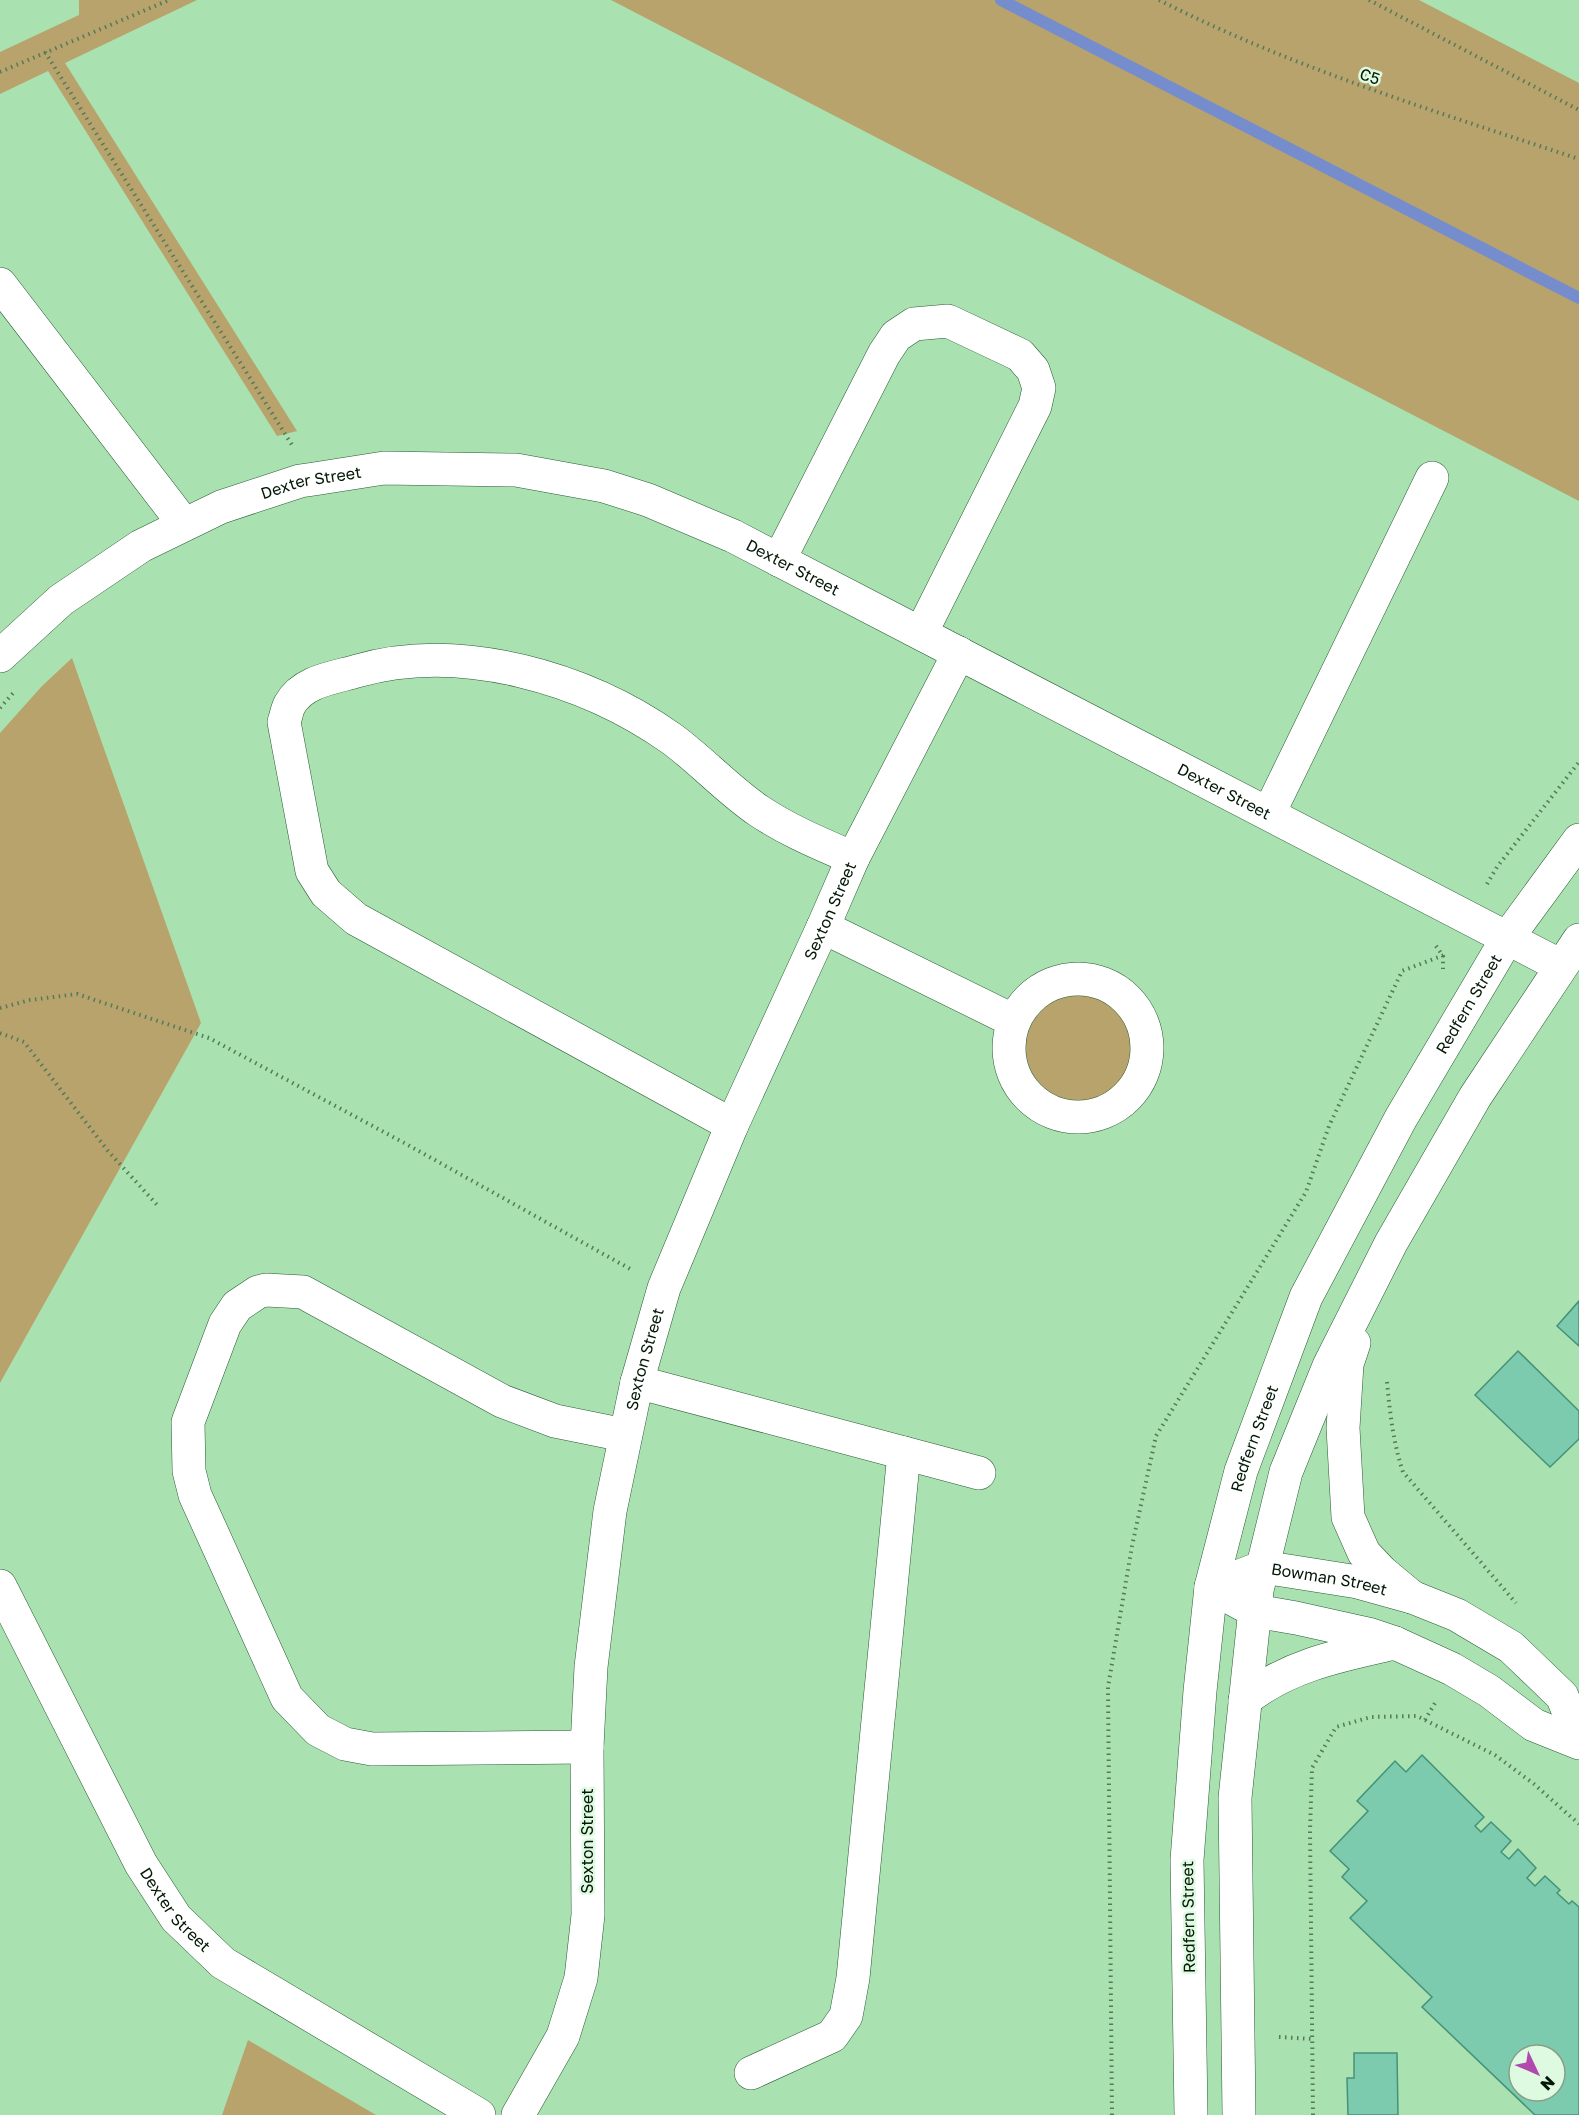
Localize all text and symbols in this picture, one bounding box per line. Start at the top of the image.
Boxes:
street label: C5 [1357,63,1383,89]
street label: Dexter Street [258,462,363,503]
street label: Dexter Street [743,535,843,600]
street label: Dexter Street [1174,759,1274,824]
street label: Sexton Street [799,858,860,963]
street label: Redfern Street [1431,950,1506,1057]
street label: Sexton Street [621,1306,668,1412]
street label: Redfern Street [1226,1382,1282,1494]
street label: Bowman Street [1270,1558,1390,1600]
street label: Sexton Street [577,1788,597,1894]
street label: Redfern Street [1177,1861,1199,1973]
street label: Dexter Street [136,1864,215,1956]
north arrow [1507,2043,1567,2103]
text: N [1536,2072,1559,2095]

